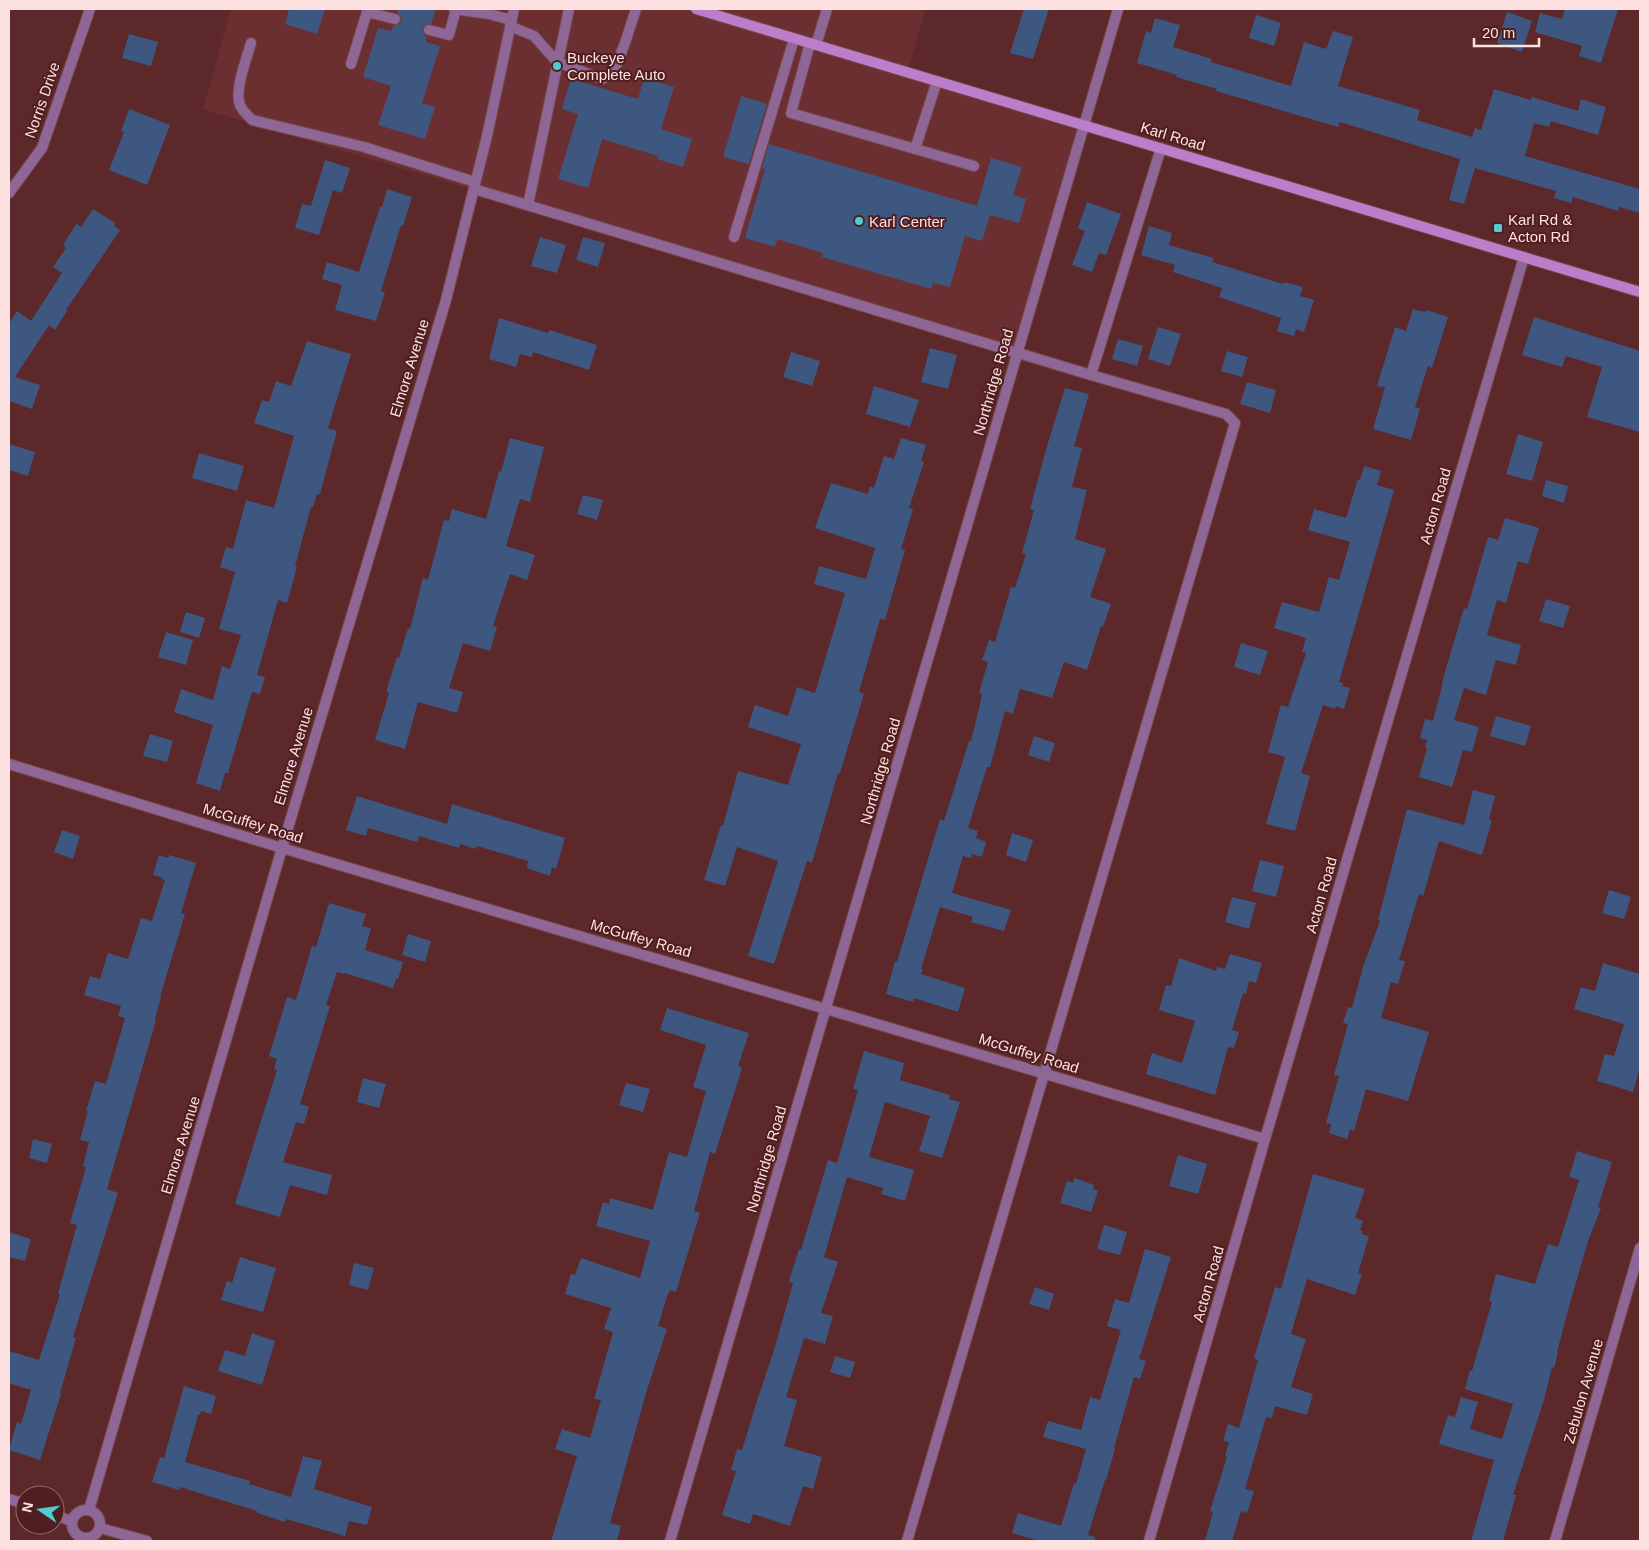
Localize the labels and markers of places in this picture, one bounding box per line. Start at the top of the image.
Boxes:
place label: Buckeye Complete Auto [567,49,665,83]
marker: Buckeye Complete Auto [551,60,563,72]
place label: Karl Rd & Acton Rd [1508,211,1572,245]
place label: Karl Center [869,213,945,230]
marker: Karl Center [853,215,865,227]
marker: Karl Rd & Acton Rd [1492,222,1504,234]

